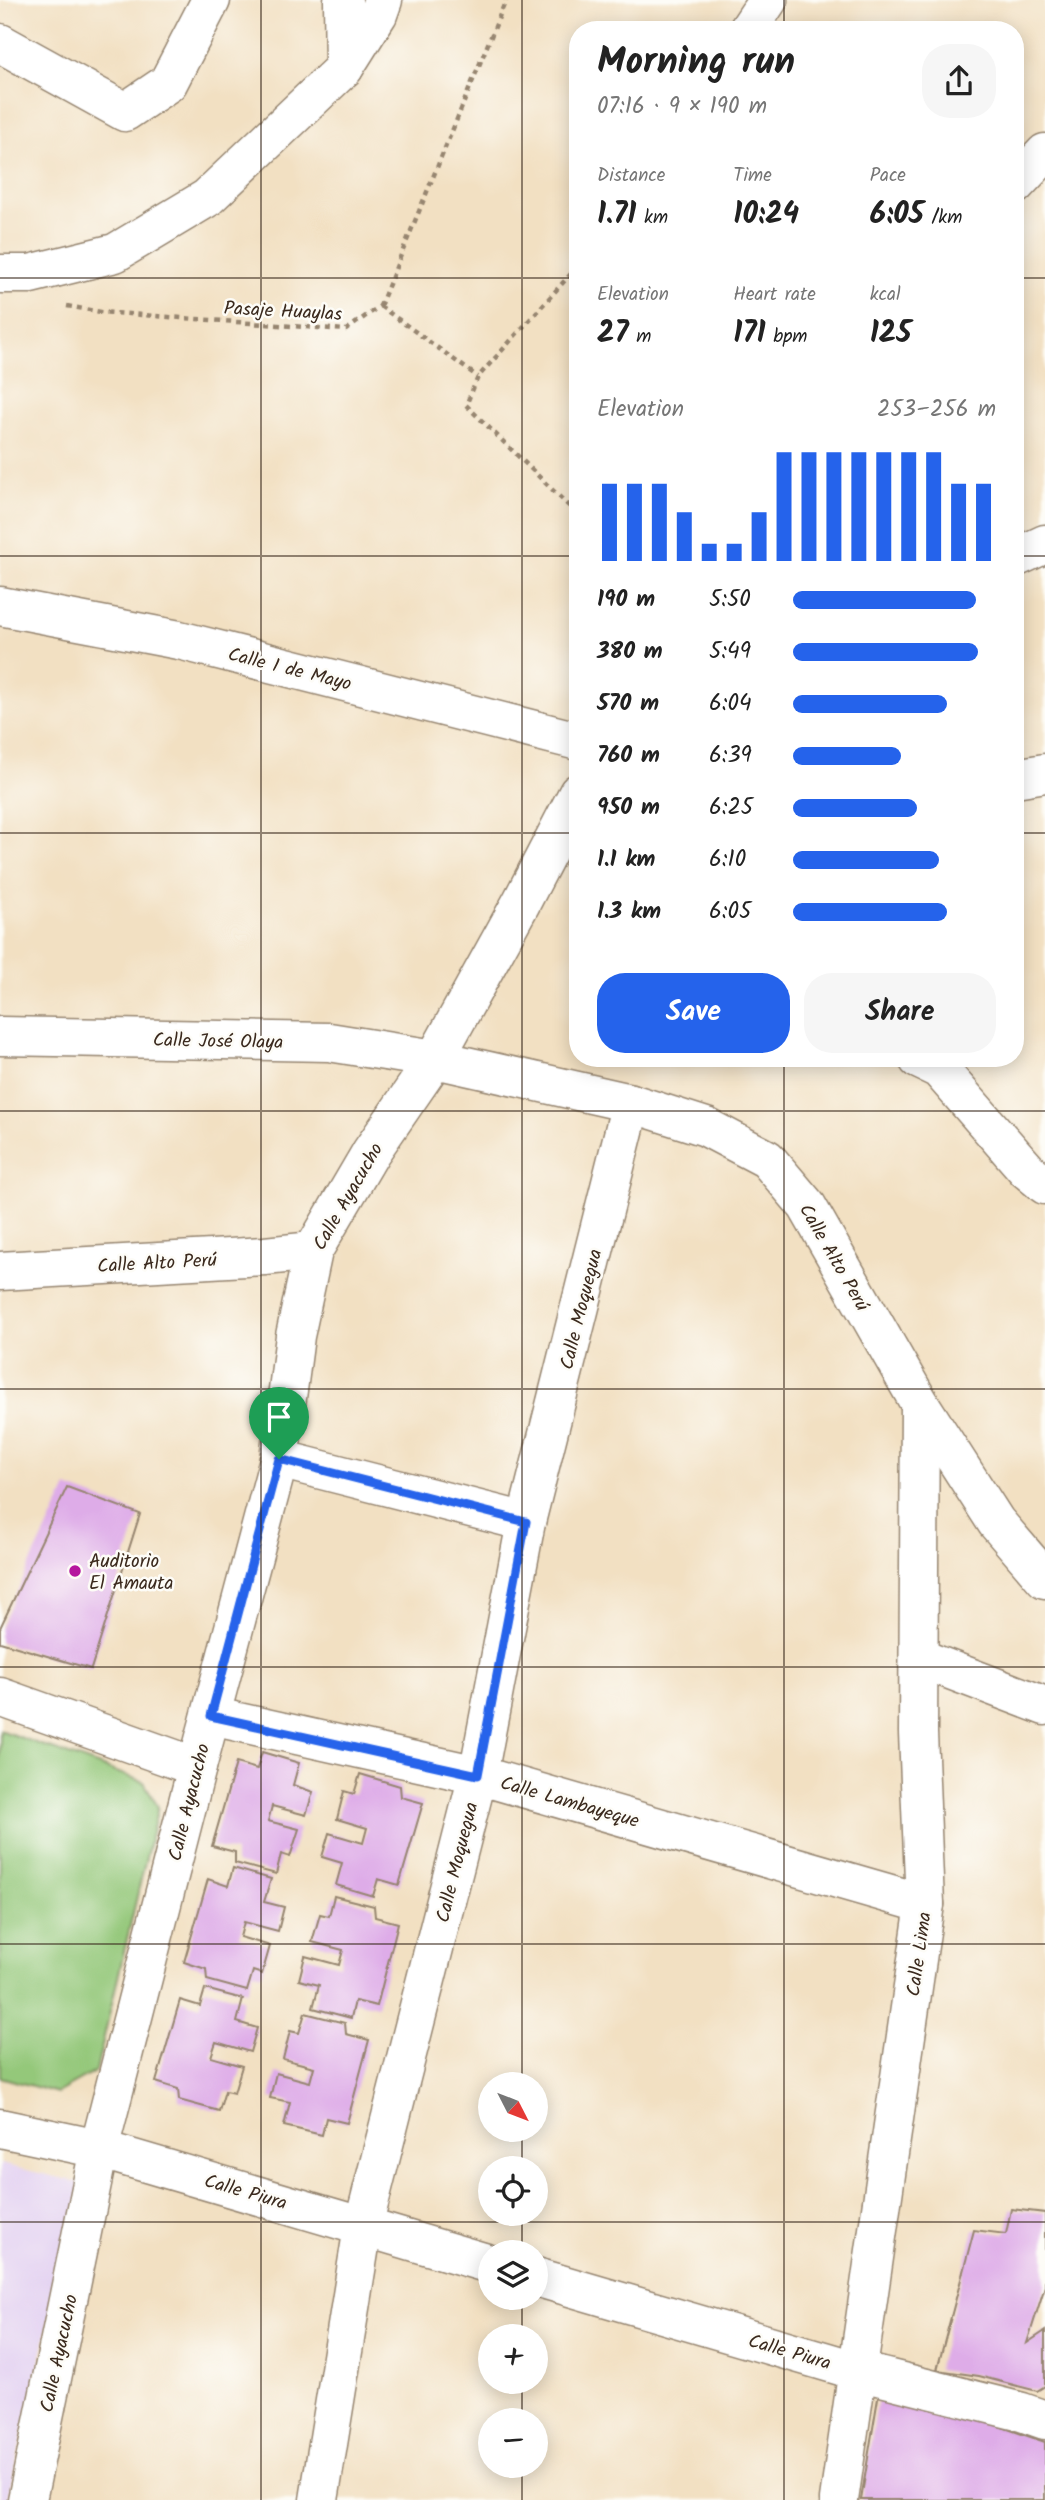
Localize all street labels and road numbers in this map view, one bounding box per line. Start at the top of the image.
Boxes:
street label: Pasaje Huaylas [223,294,343,330]
street label: Calle 1 de Mayo [225,640,354,700]
street label: Calle José Olaya [153,1026,283,1058]
street label: Calle Ayacucho [306,1138,392,1256]
street label: Calle Alto Perú [790,1199,877,1318]
street label: Calle Alto Perú [96,1246,219,1282]
street label: Calle Moquegua [552,1246,611,1373]
street label: Calle Ayacucho [161,1741,219,1864]
street label: Calle Lambayeque [496,1769,643,1837]
street label: Calle Moquegua [428,1799,487,1926]
street label: Calle Lima [899,1910,941,1998]
street label: Calle Piura [200,2167,290,2219]
street label: Calle Ayacucho [33,2292,87,2415]
street label: Calle Piura [744,2327,834,2379]

